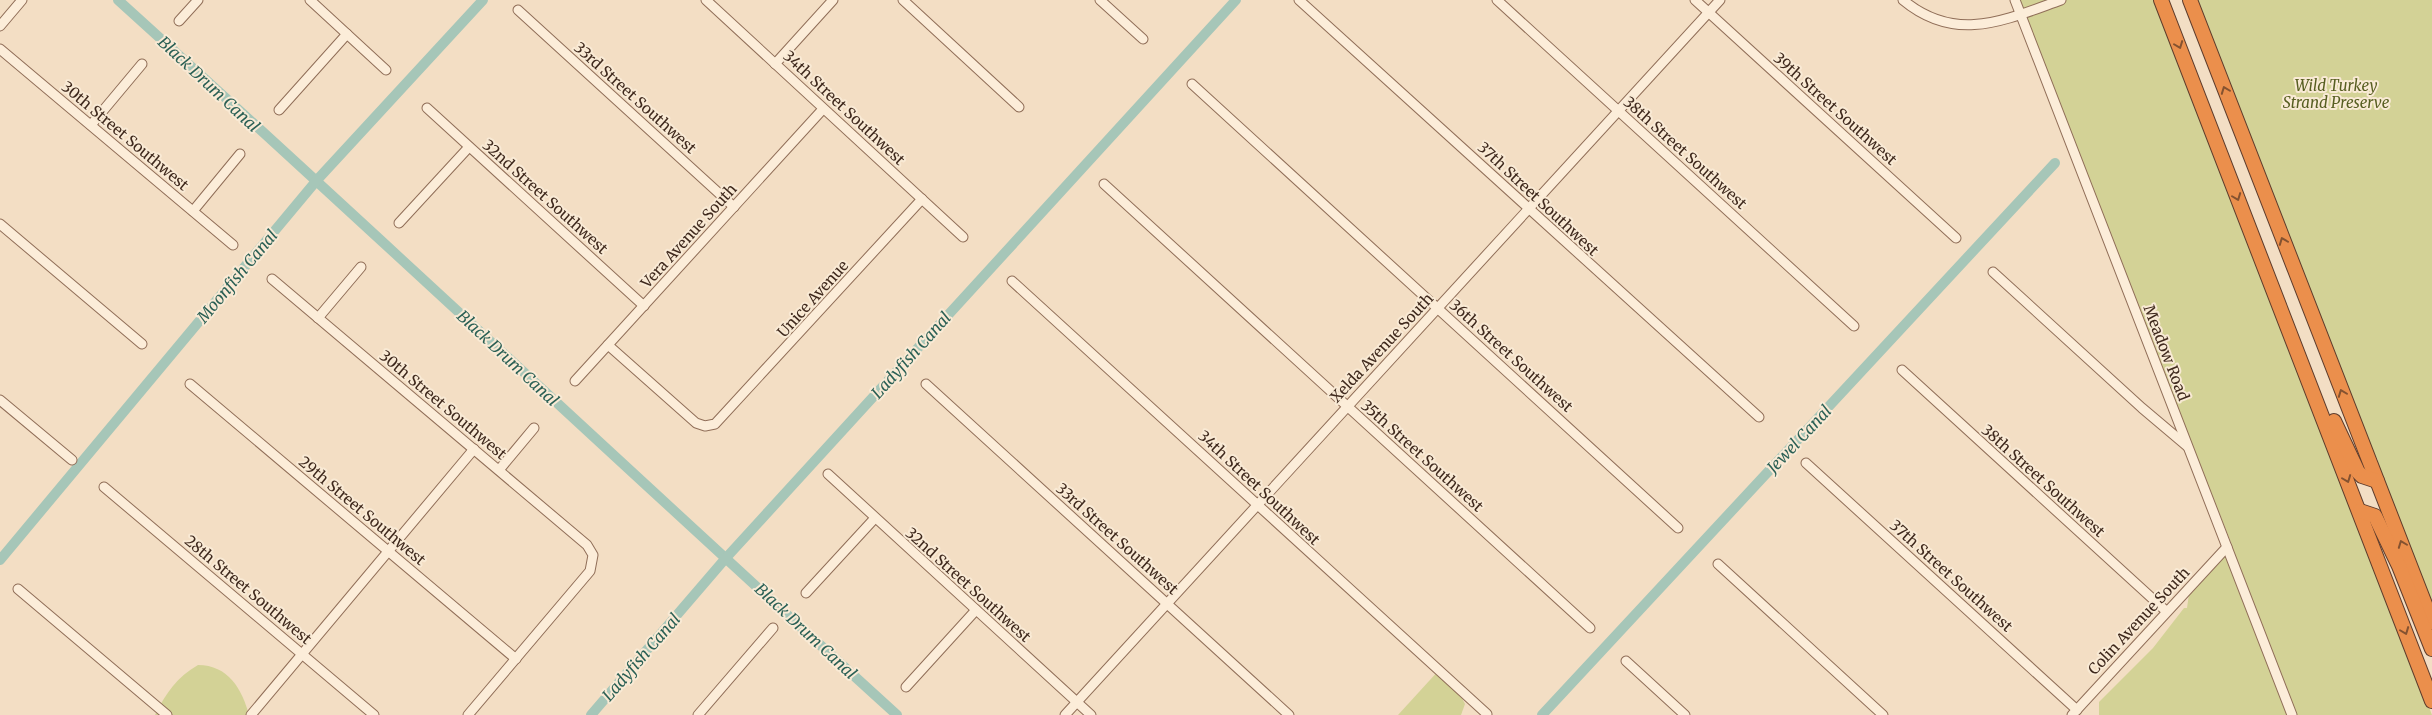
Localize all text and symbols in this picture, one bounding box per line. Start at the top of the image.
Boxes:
water label: Black Drum Canal [154,32,264,136]
street label: 33rd Street Southwest [570,38,700,158]
one-way arrow [2173,41,2183,49]
street label: 34th Street Southwest [780,46,909,169]
street label: 39th Street Southwest [1770,48,1901,169]
park label: Wild Turkey Strand Preserve [2283,76,2390,112]
street label: 30th Street Southwest [58,77,193,194]
one-way arrow [2221,86,2231,95]
street label: 38th Street Southwest [1620,92,1751,213]
street label: 32nd Street Southwest [479,135,612,258]
street label: 37th Street Southwest [1474,138,1603,260]
street label: Vera Avenue South [636,179,741,293]
one-way arrow [2231,192,2242,201]
water label: Moonfish Canal [192,225,282,327]
one-way arrow [2279,238,2289,246]
street label: Unice Avenue [773,256,852,341]
street label: Xelda Avenue South [1326,289,1437,406]
street label: 36th Street Southwest [1446,295,1577,416]
street label: Meadow Road [2139,302,2193,403]
water label: Black Drum Canal [453,306,563,410]
water label: Ladyfish Canal [867,307,955,402]
street label: 30th Street Southwest [376,346,511,463]
one-way arrow [2338,389,2348,398]
street label: 35th Street Southwest [1357,396,1487,516]
water label: Jewel Canal [1761,401,1836,478]
street label: 38th Street Southwest [1978,420,2109,541]
street label: 34th Street Southwest [1195,426,1324,549]
street label: 29th Street Southwest [295,452,430,569]
one-way arrow [2341,474,2352,483]
street label: 33rd Street Southwest [1052,479,1182,599]
street label: 37th Street Southwest [1886,516,2017,636]
street label: 32nd Street Southwest [902,523,1035,646]
street label: 28th Street Southwest [181,531,316,648]
one-way arrow [2397,540,2408,549]
street label: Colin Avenue South [2084,563,2193,678]
water label: Black Drum Canal [751,579,861,683]
water label: Ladyfish Canal [598,609,685,705]
one-way arrow [2399,626,2409,635]

